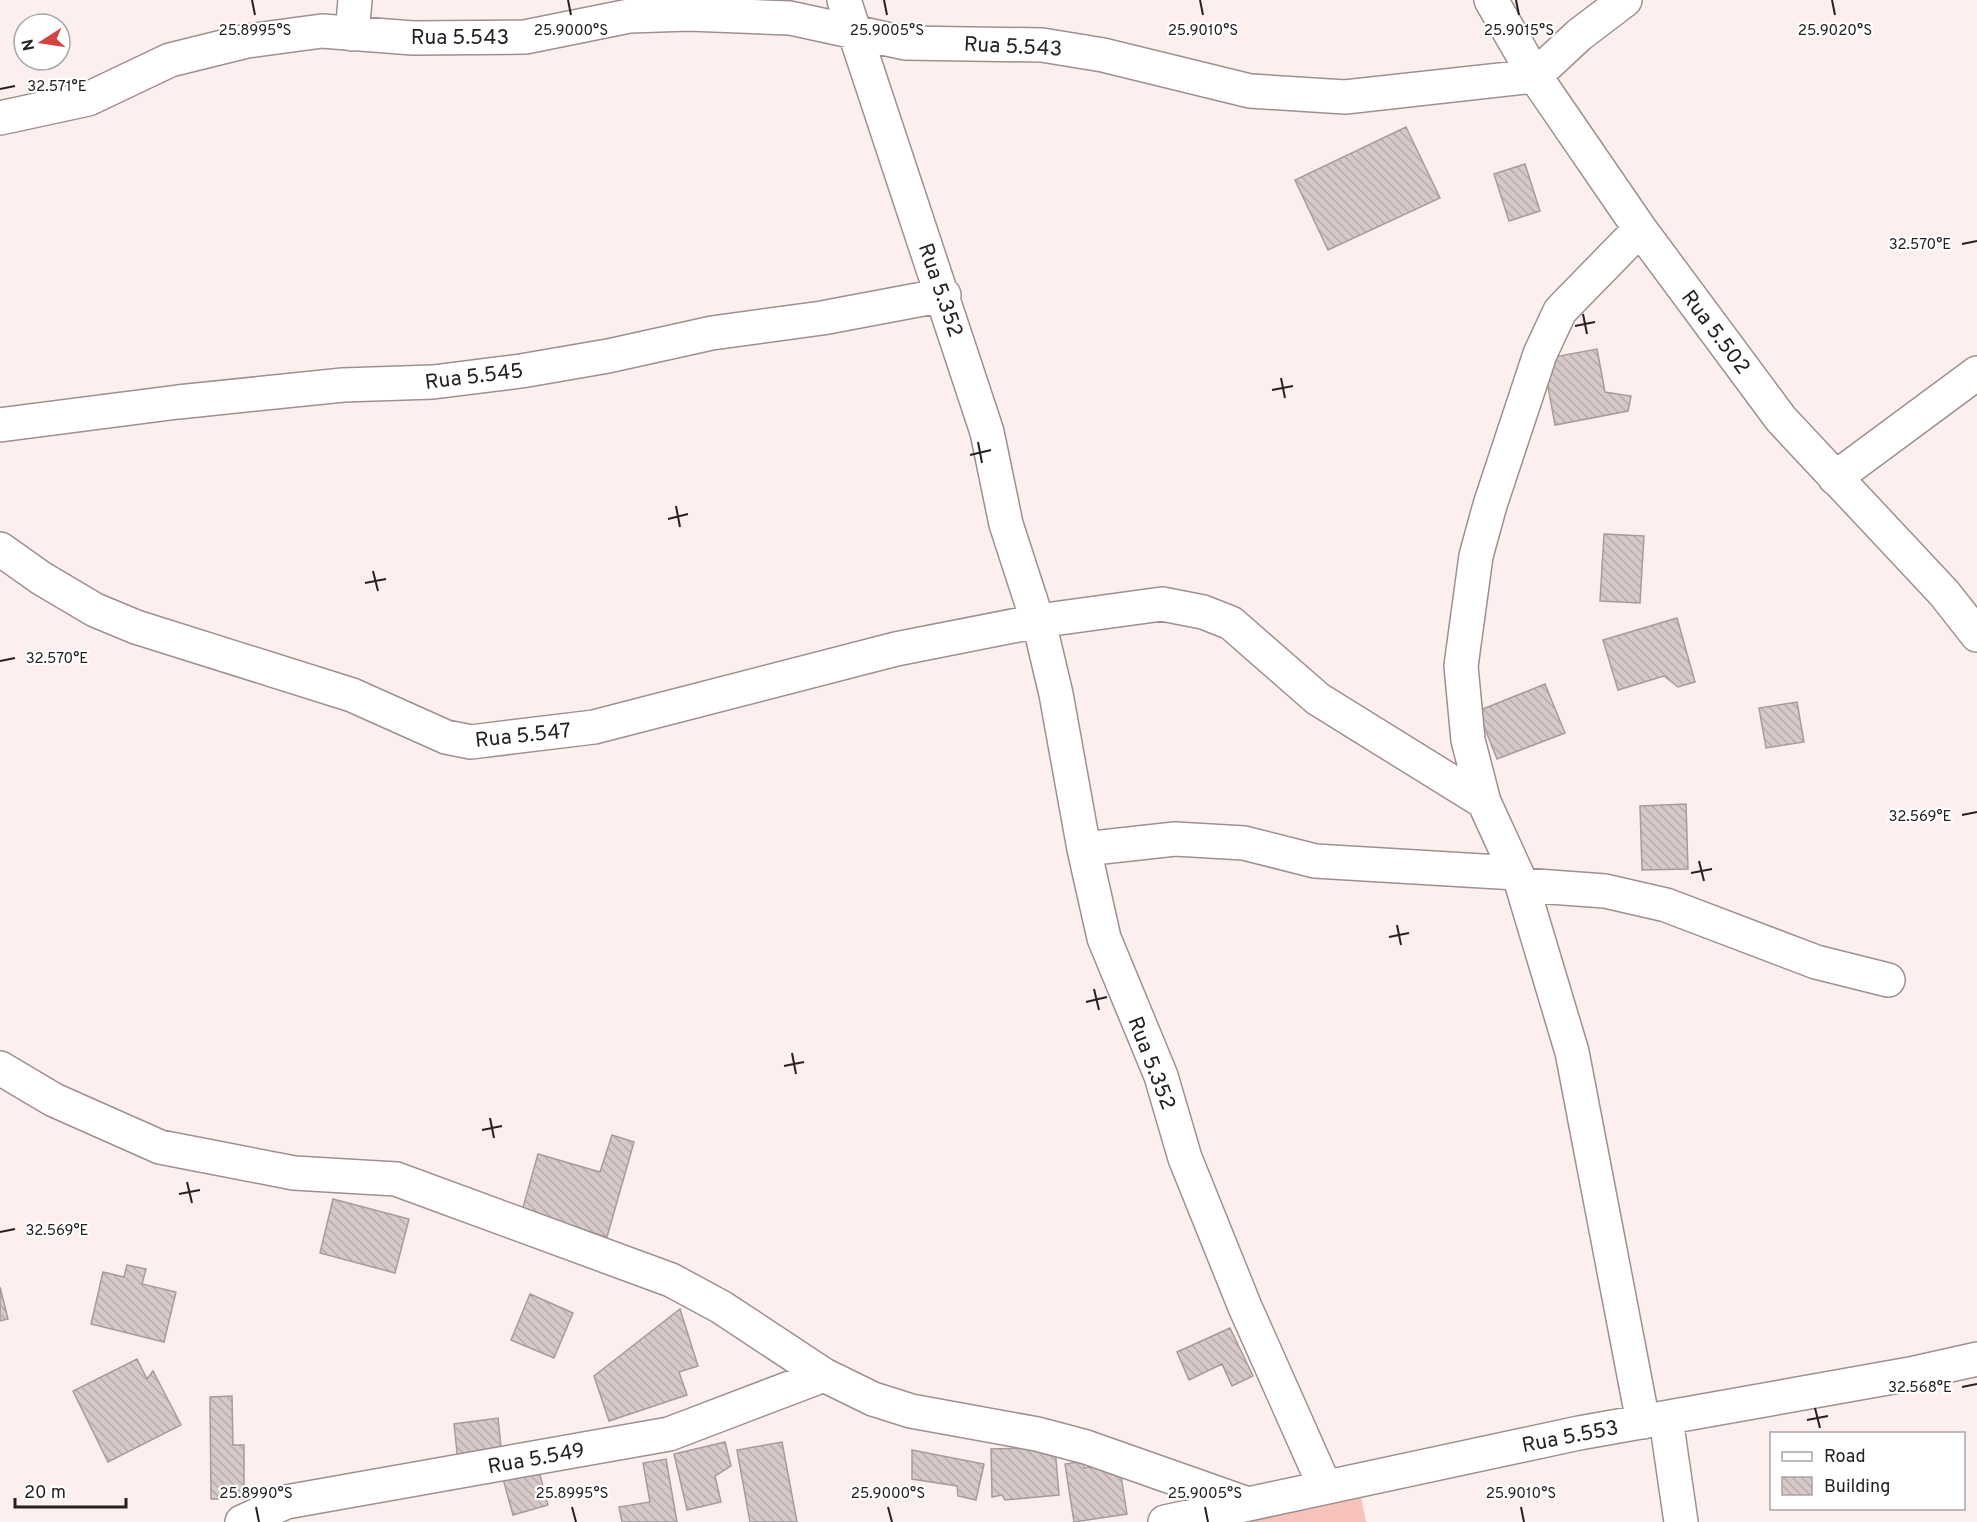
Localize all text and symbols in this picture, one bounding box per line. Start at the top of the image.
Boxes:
north arrow [12,12,72,72]
text: 25.8995°S [218,22,292,41]
text: 25.9000°S [534,22,608,41]
text: 25.9005°S [850,22,924,41]
text: 25.9010°S [1168,22,1238,41]
text: 25.9015°S [1484,22,1554,41]
text: 25.9020°S [1798,22,1872,41]
street label: Rua 5.543 [411,25,509,52]
street label: Rua 5.543 [963,31,1063,64]
text: N [18,37,40,52]
text: 32.571°E [27,78,87,97]
text: 32.570°E [1889,236,1951,255]
street label: Rua 5.352 [911,240,968,341]
street label: Rua 5.502 [1674,285,1755,380]
street label: Rua 5.545 [423,358,525,397]
text: 32.570°E [26,650,88,669]
street label: Rua 5.547 [474,718,573,755]
text: 32.569°E [1888,808,1952,827]
street label: Rua 5.352 [1120,1013,1181,1114]
text: 32.569°E [25,1222,89,1241]
text: 32.568°E [1888,1379,1952,1398]
street label: Rua 5.553 [1520,1415,1621,1460]
legend [1770,1432,1965,1510]
street label: Rua 5.549 [486,1438,587,1481]
text: Road [1824,1446,1866,1469]
scale bar [15,1471,126,1509]
text: Building [1824,1476,1890,1499]
text: 20 m [24,1482,66,1505]
text: 25.8990°S [219,1485,293,1504]
text: 25.8995°S [535,1485,609,1504]
text: 25.9000°S [851,1485,925,1504]
text: 25.9005°S [1168,1485,1242,1504]
text: 25.9010°S [1486,1485,1556,1504]

